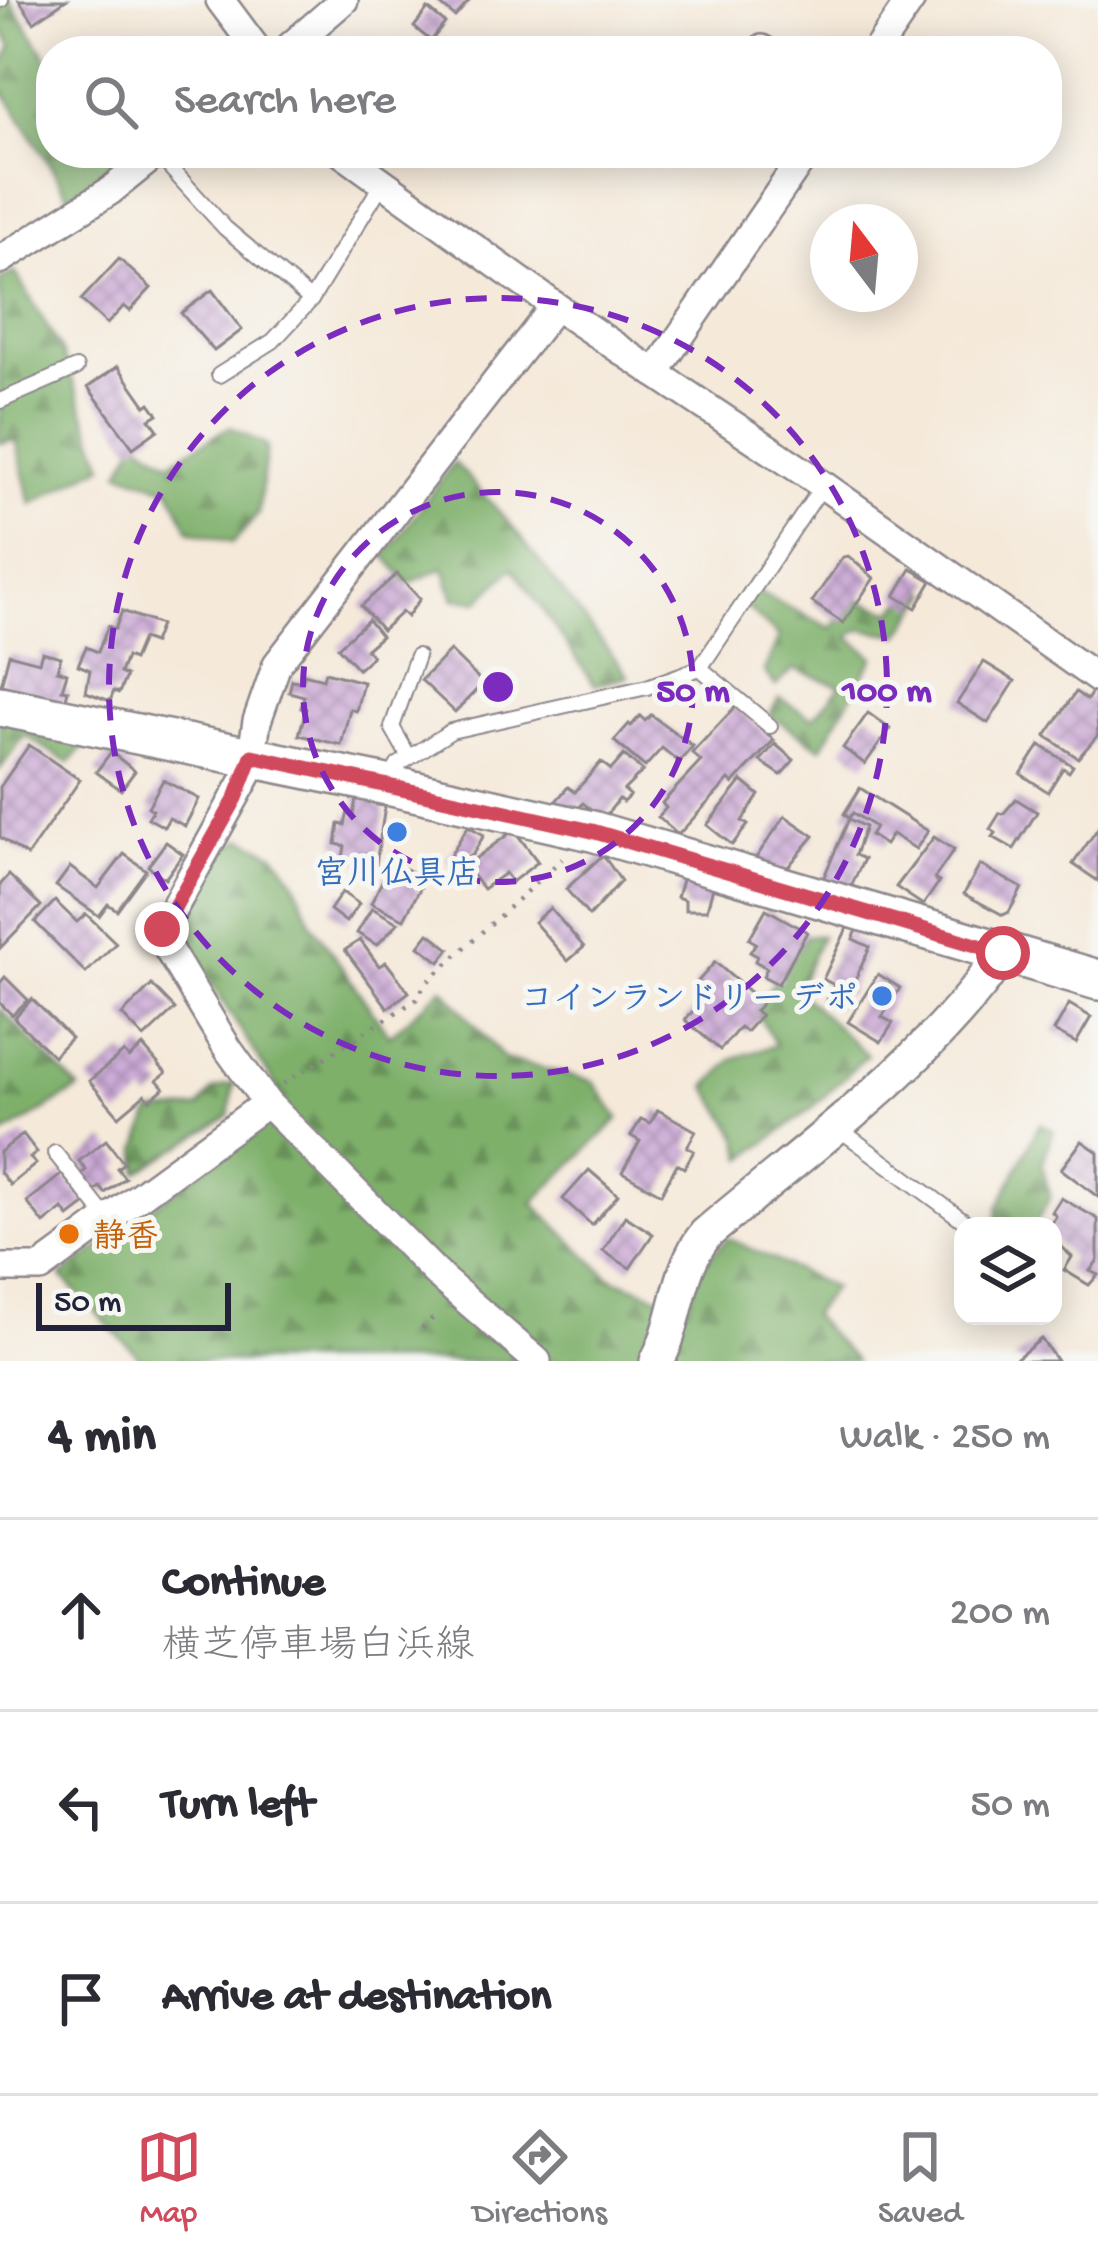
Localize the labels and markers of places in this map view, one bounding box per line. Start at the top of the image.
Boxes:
centre of rings [477,666,519,708]
marker: 宮川仏具店 [384,819,410,845]
place label: 宮川仏具店 [315,856,480,896]
place label: コインランドリー デポ [520,982,858,1021]
marker: コインランドリー デポ [869,983,895,1009]
place label: 静香 [93,1218,159,1259]
marker: 静香 [56,1221,82,1247]

